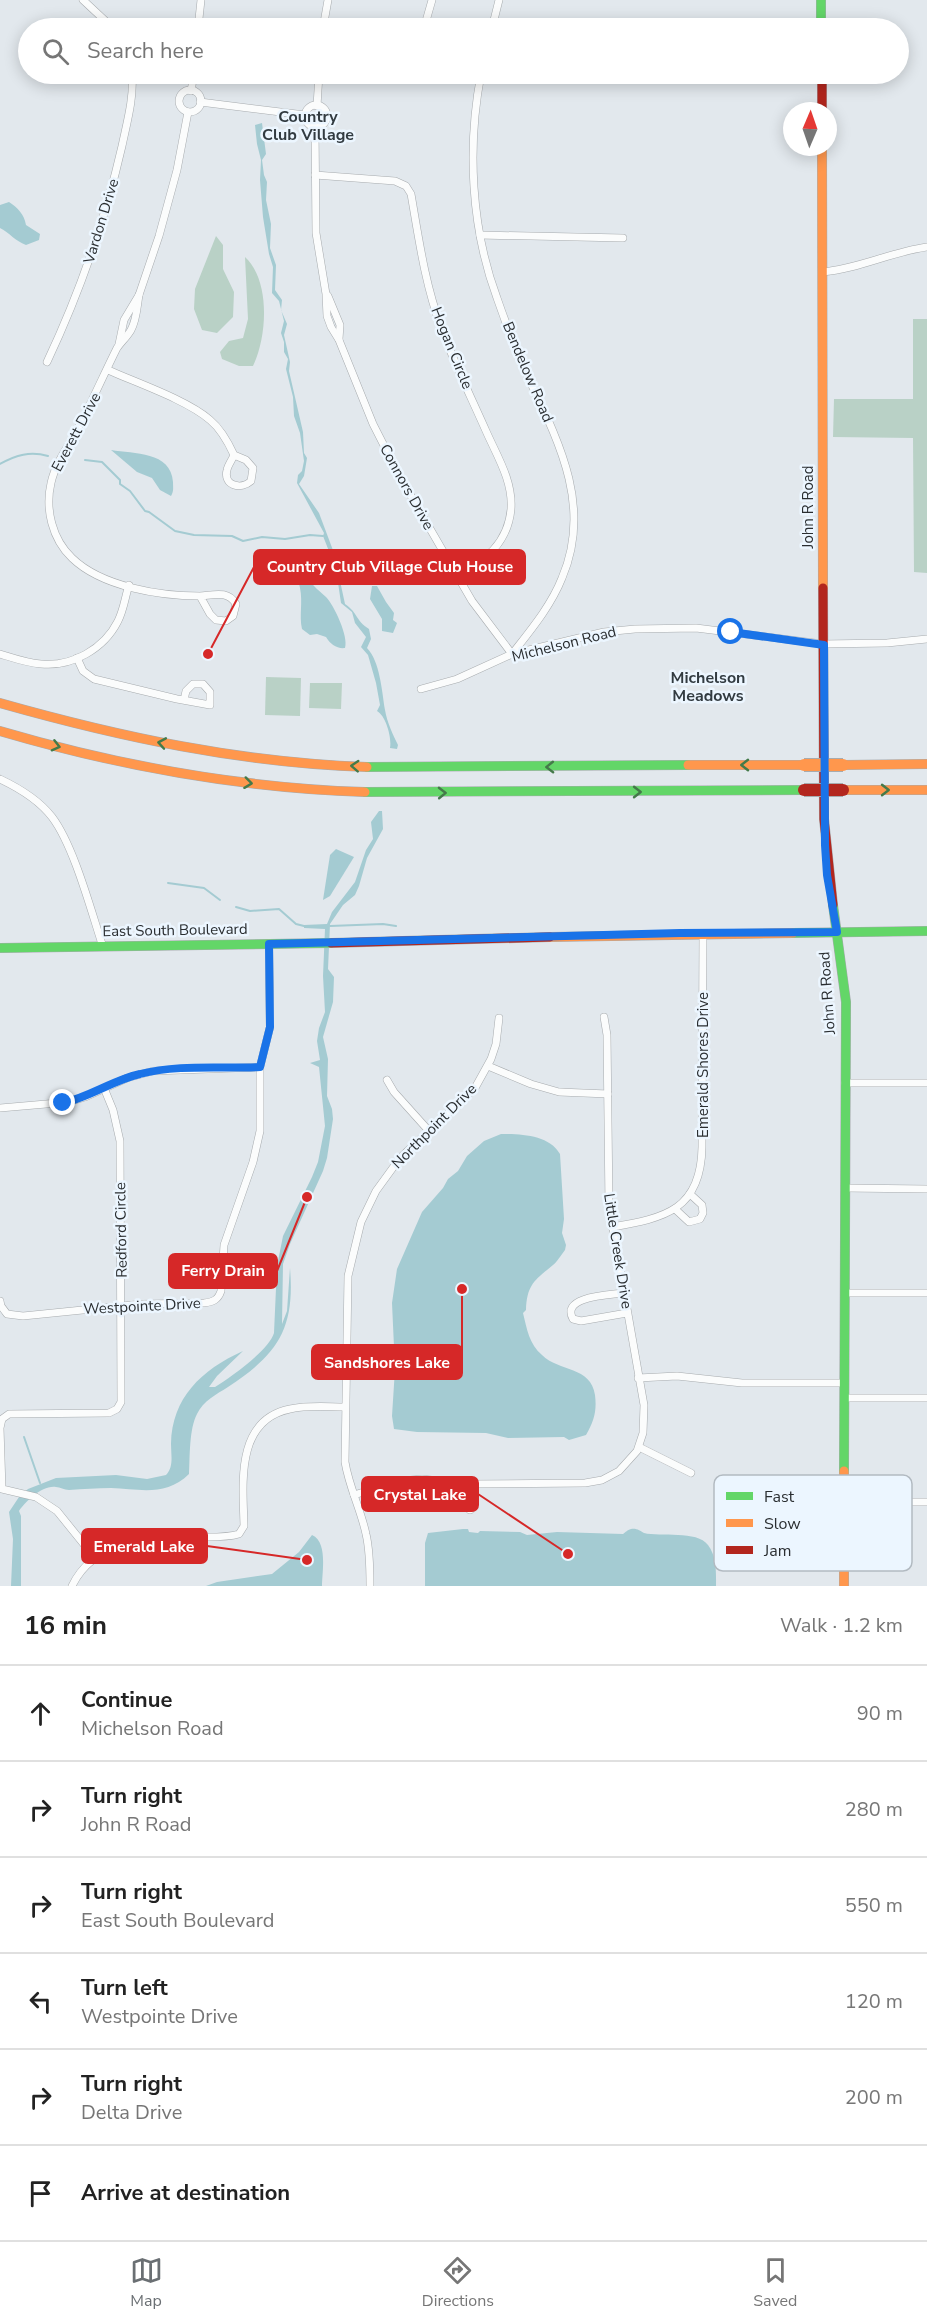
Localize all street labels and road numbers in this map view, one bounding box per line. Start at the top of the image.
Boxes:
street label: Vardon Drive [78,176,123,267]
street label: Hogan Circle [426,304,478,392]
street label: Bendelow Road [498,319,558,425]
street label: Everett Drive [47,389,105,475]
street label: Connors Drive [375,441,439,534]
street label: John R Road [798,466,818,549]
street label: Michelson Road [510,621,618,667]
street label: East South Boulevard [102,919,248,941]
street label: John R Road [814,951,840,1036]
street label: Emerald Shores Drive [693,992,713,1138]
street label: Northpoint Drive [387,1079,481,1173]
street label: Redford Circle [110,1182,132,1278]
street label: Little Creek Drive [599,1192,637,1310]
street label: Westpointe Drive [83,1293,201,1319]

